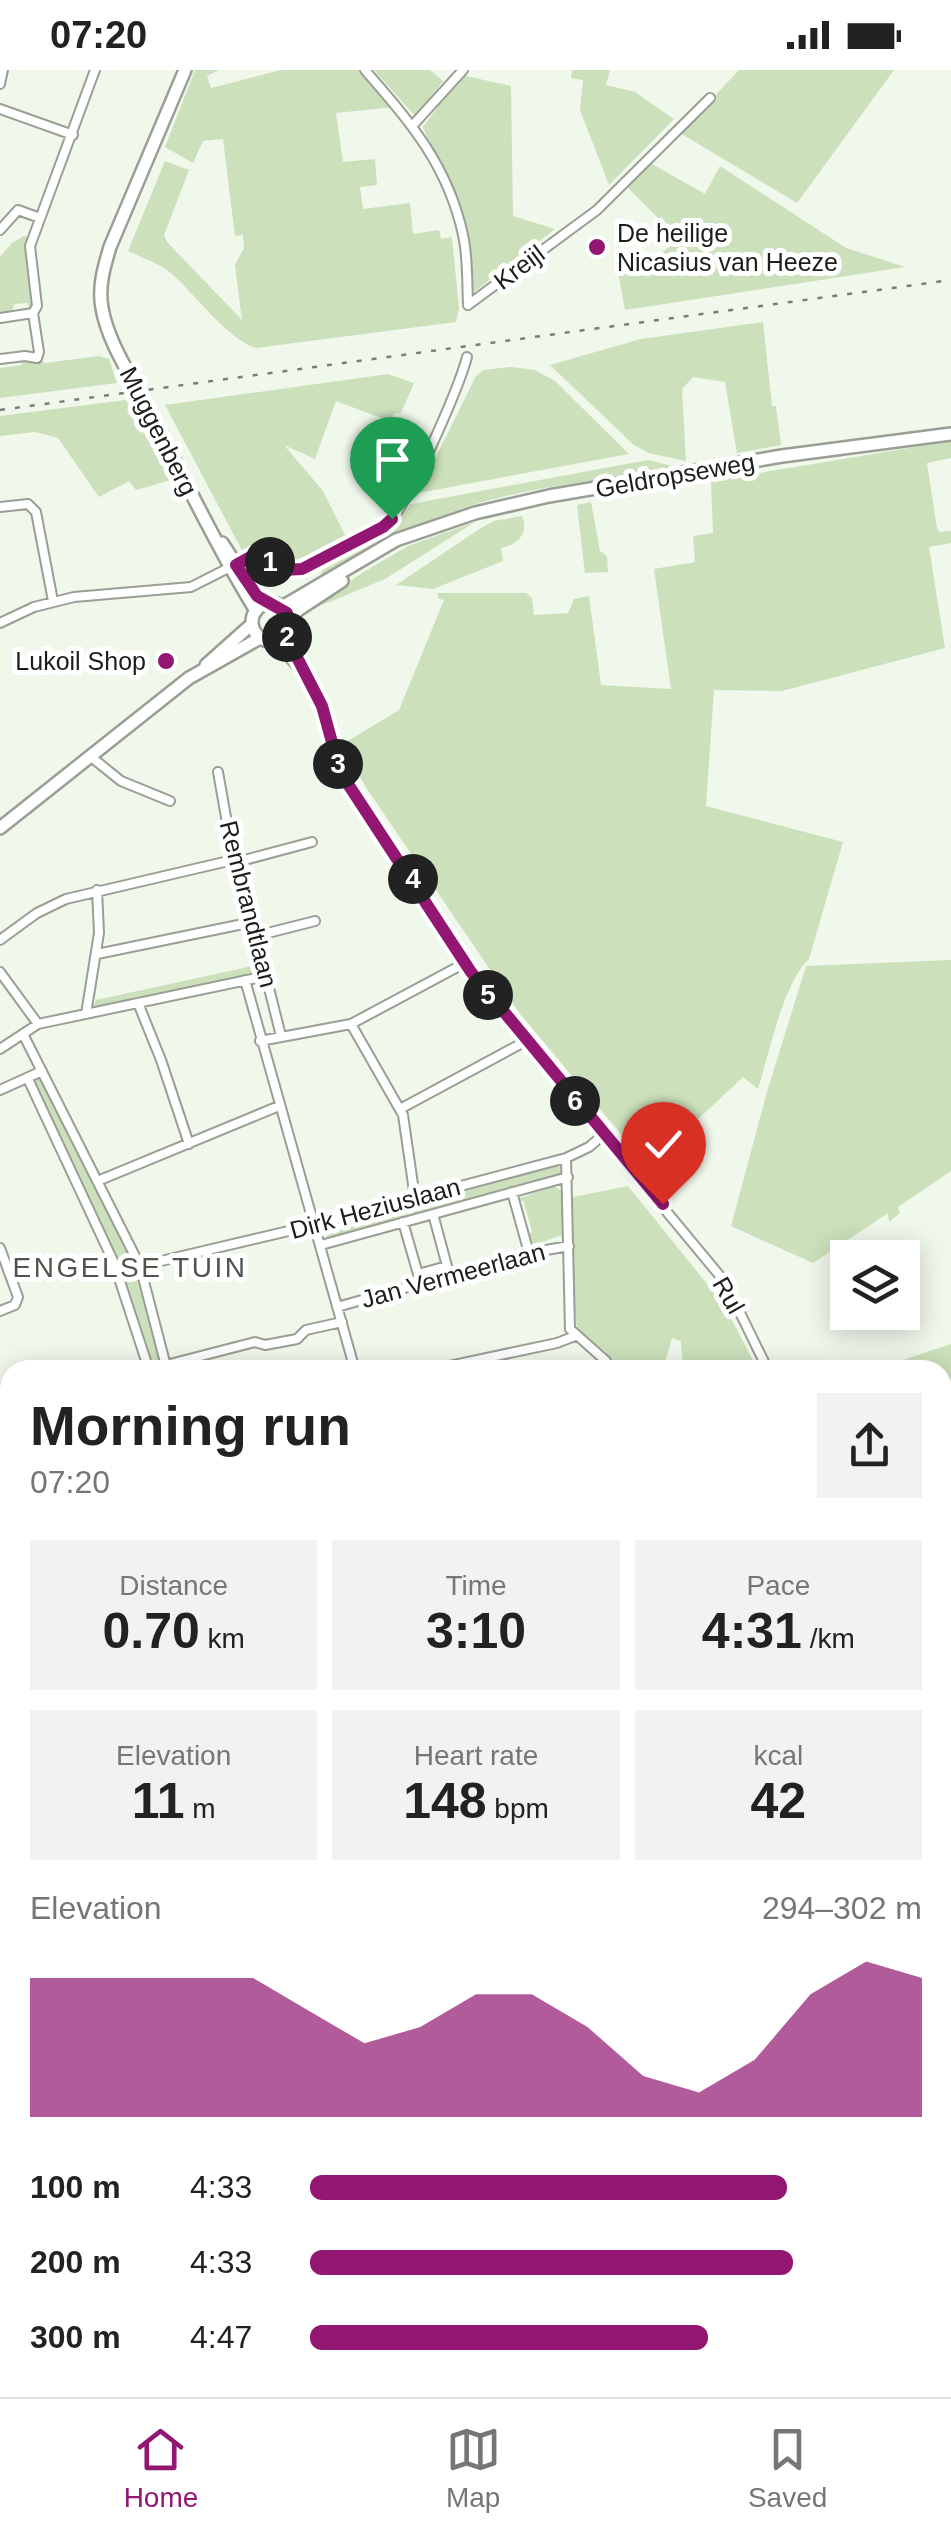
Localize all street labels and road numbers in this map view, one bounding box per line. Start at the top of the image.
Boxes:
street label: Kreijl [488,239,550,295]
street label: Muggenberg [115,362,203,500]
street label: Geldropseweg [593,447,757,503]
street label: Rembrandtlaan [215,818,283,990]
street label: Dirk Heziuslaan [287,1172,463,1244]
street label: Jan Vermeerlaan [358,1237,548,1313]
street label: Rul [707,1272,751,1318]

